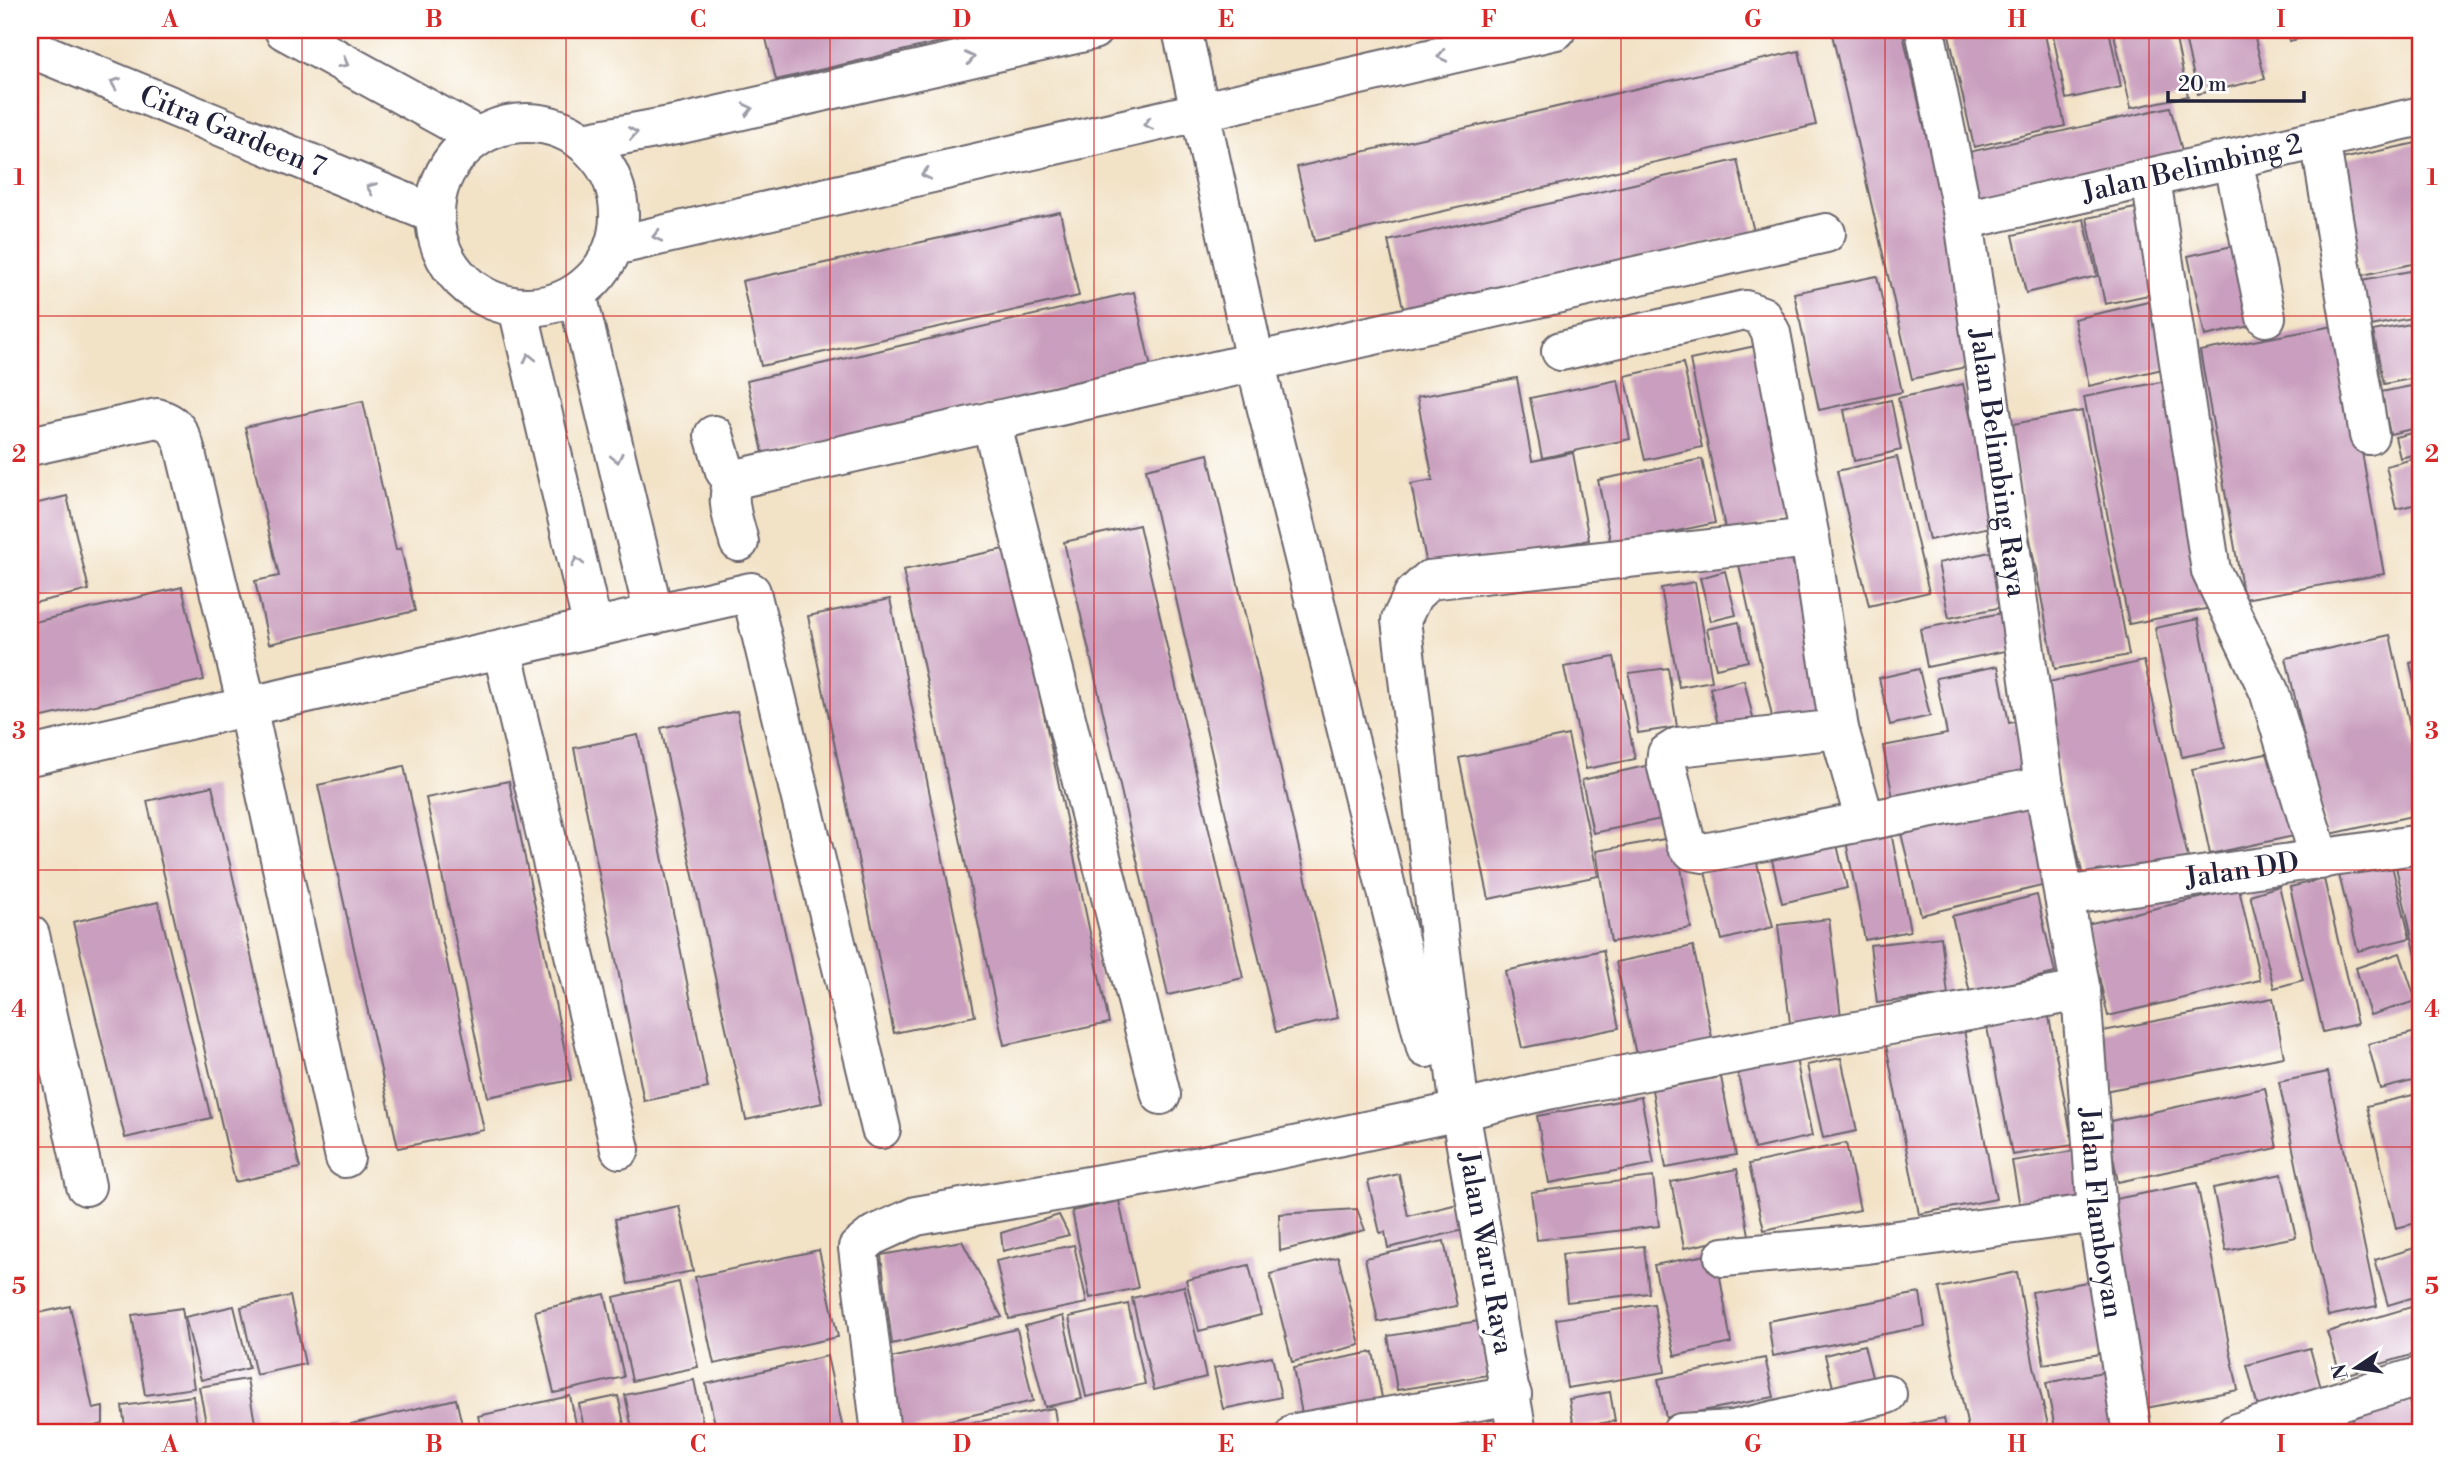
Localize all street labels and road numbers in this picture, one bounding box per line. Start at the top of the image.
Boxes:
street label: Citra Gardeen 7 [135,78,331,185]
street label: Jalan Belimbing 2 [2078,126,2306,210]
street label: Jalan Belimbing Raya [1962,325,2035,600]
street label: Jalan DD [2182,844,2301,896]
street label: Jalan Flamboyan [2072,1106,2131,1321]
street label: Jalan Waru Raya [1451,1148,1521,1358]

